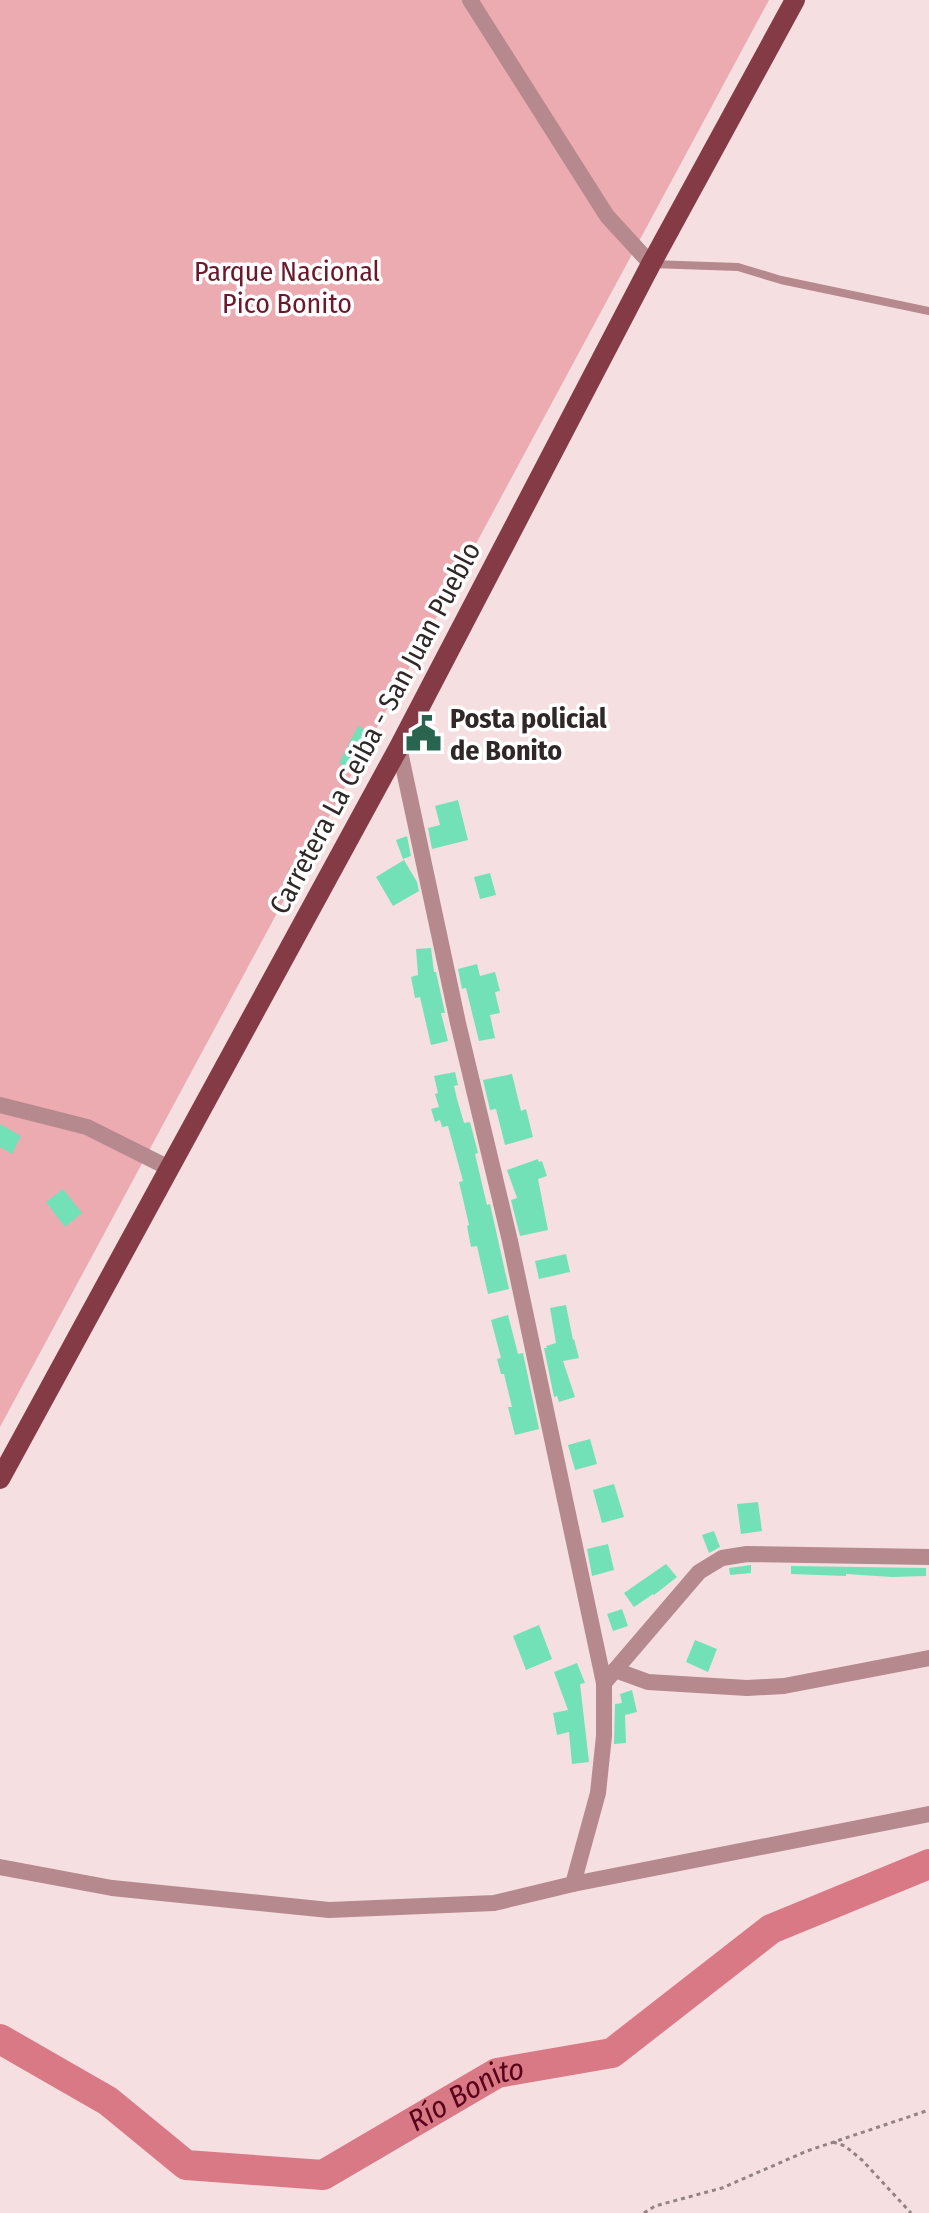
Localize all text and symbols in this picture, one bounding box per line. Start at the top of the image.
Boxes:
park label: Parque Nacional Pico Bonito [194,255,380,320]
street label: Carretera La Ceiba - San Juan Pueblo [263,536,487,920]
place label: Posta policial de Bonito [450,702,607,767]
public building icon: Posta policial de Bonito [405,715,443,753]
water label: Río Bonito [402,2051,527,2139]

